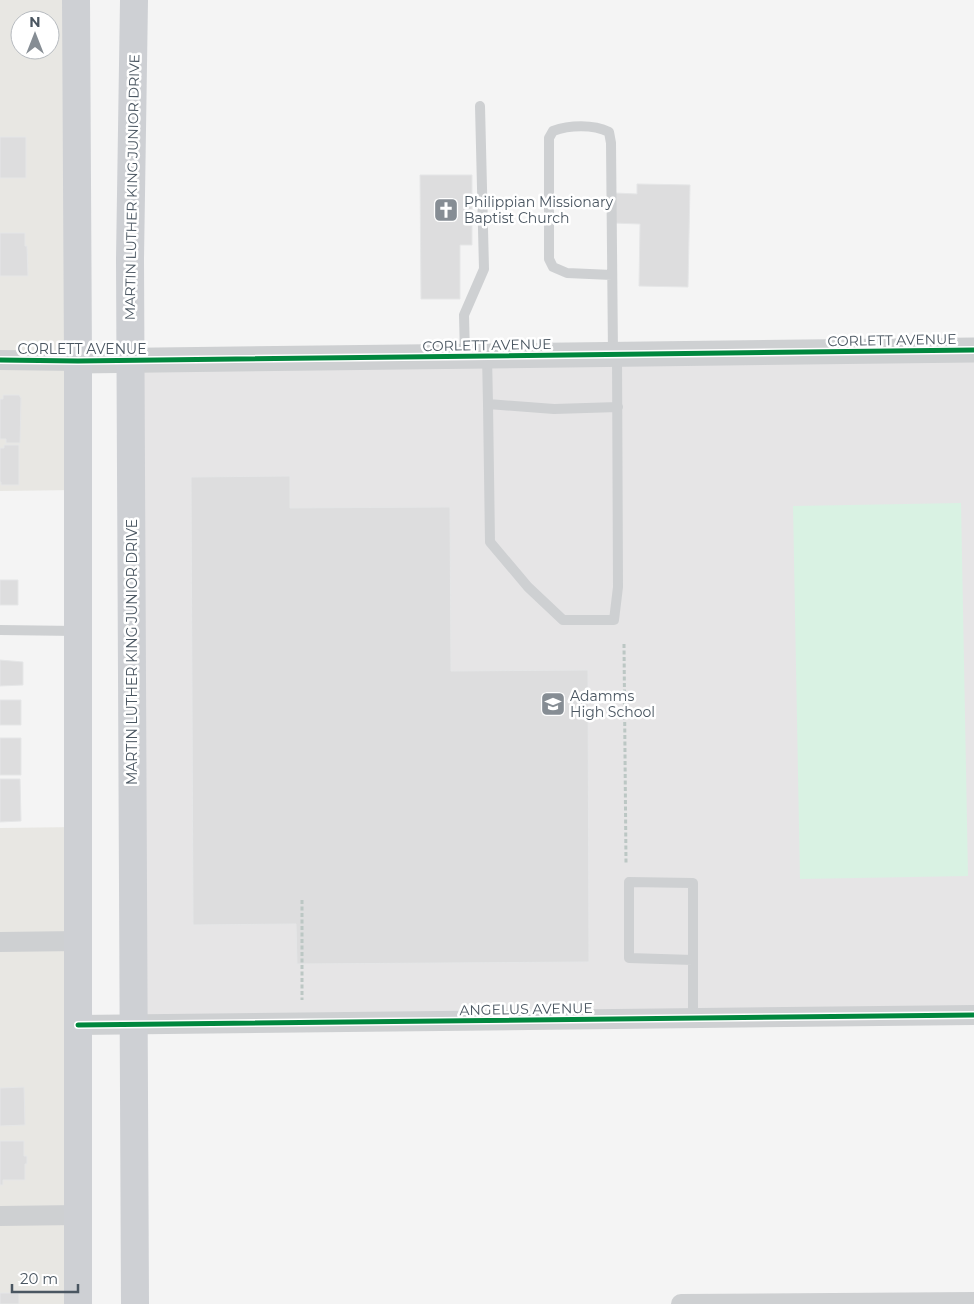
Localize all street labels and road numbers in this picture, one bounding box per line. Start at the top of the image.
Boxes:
street label: MARTIN LUTHER KING JUNIOR DRIVE [121,54,143,320]
street label: CORLETT AVENUE [827,330,957,350]
street label: CORLETT AVENUE [422,335,552,355]
street label: CORLETT AVENUE [17,340,147,358]
street label: MARTIN LUTHER KING JUNIOR DRIVE [123,519,141,785]
street label: ANGELUS AVENUE [459,999,593,1019]

